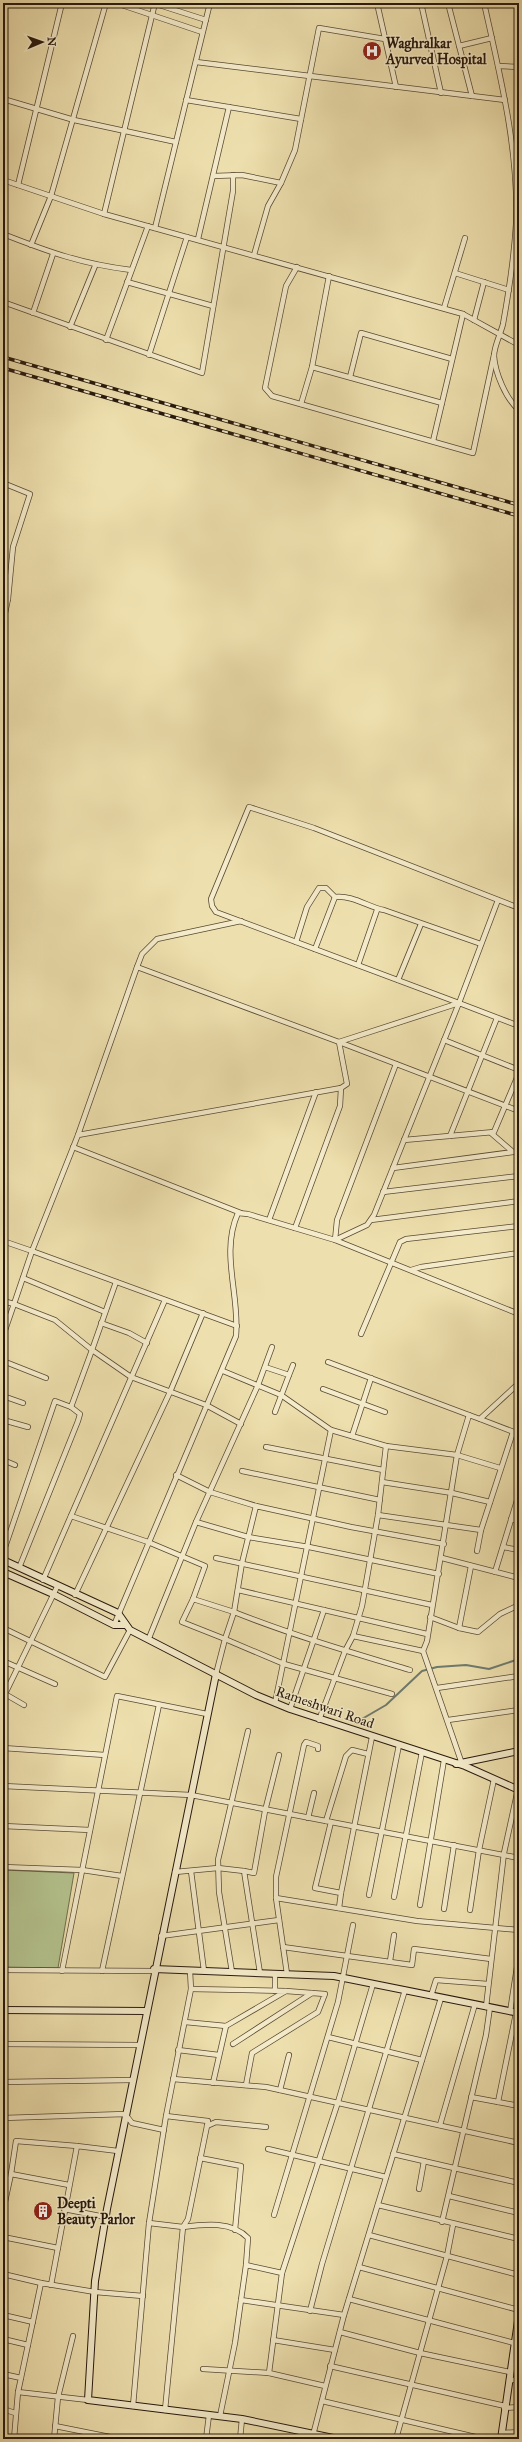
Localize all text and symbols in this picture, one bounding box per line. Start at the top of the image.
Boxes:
north arrow [22,22,62,62]
place label: Waghralkar Ayurved Hospital [385,35,488,69]
text: N [45,37,58,47]
hospital icon: Waghralkar Ayurved Hospital [361,40,383,62]
street label: Rameshwari Road [273,1683,376,1732]
place label: Deepti Beauty Parlor [57,2195,136,2229]
building icon: Deepti Beauty Parlor [32,2200,54,2222]

